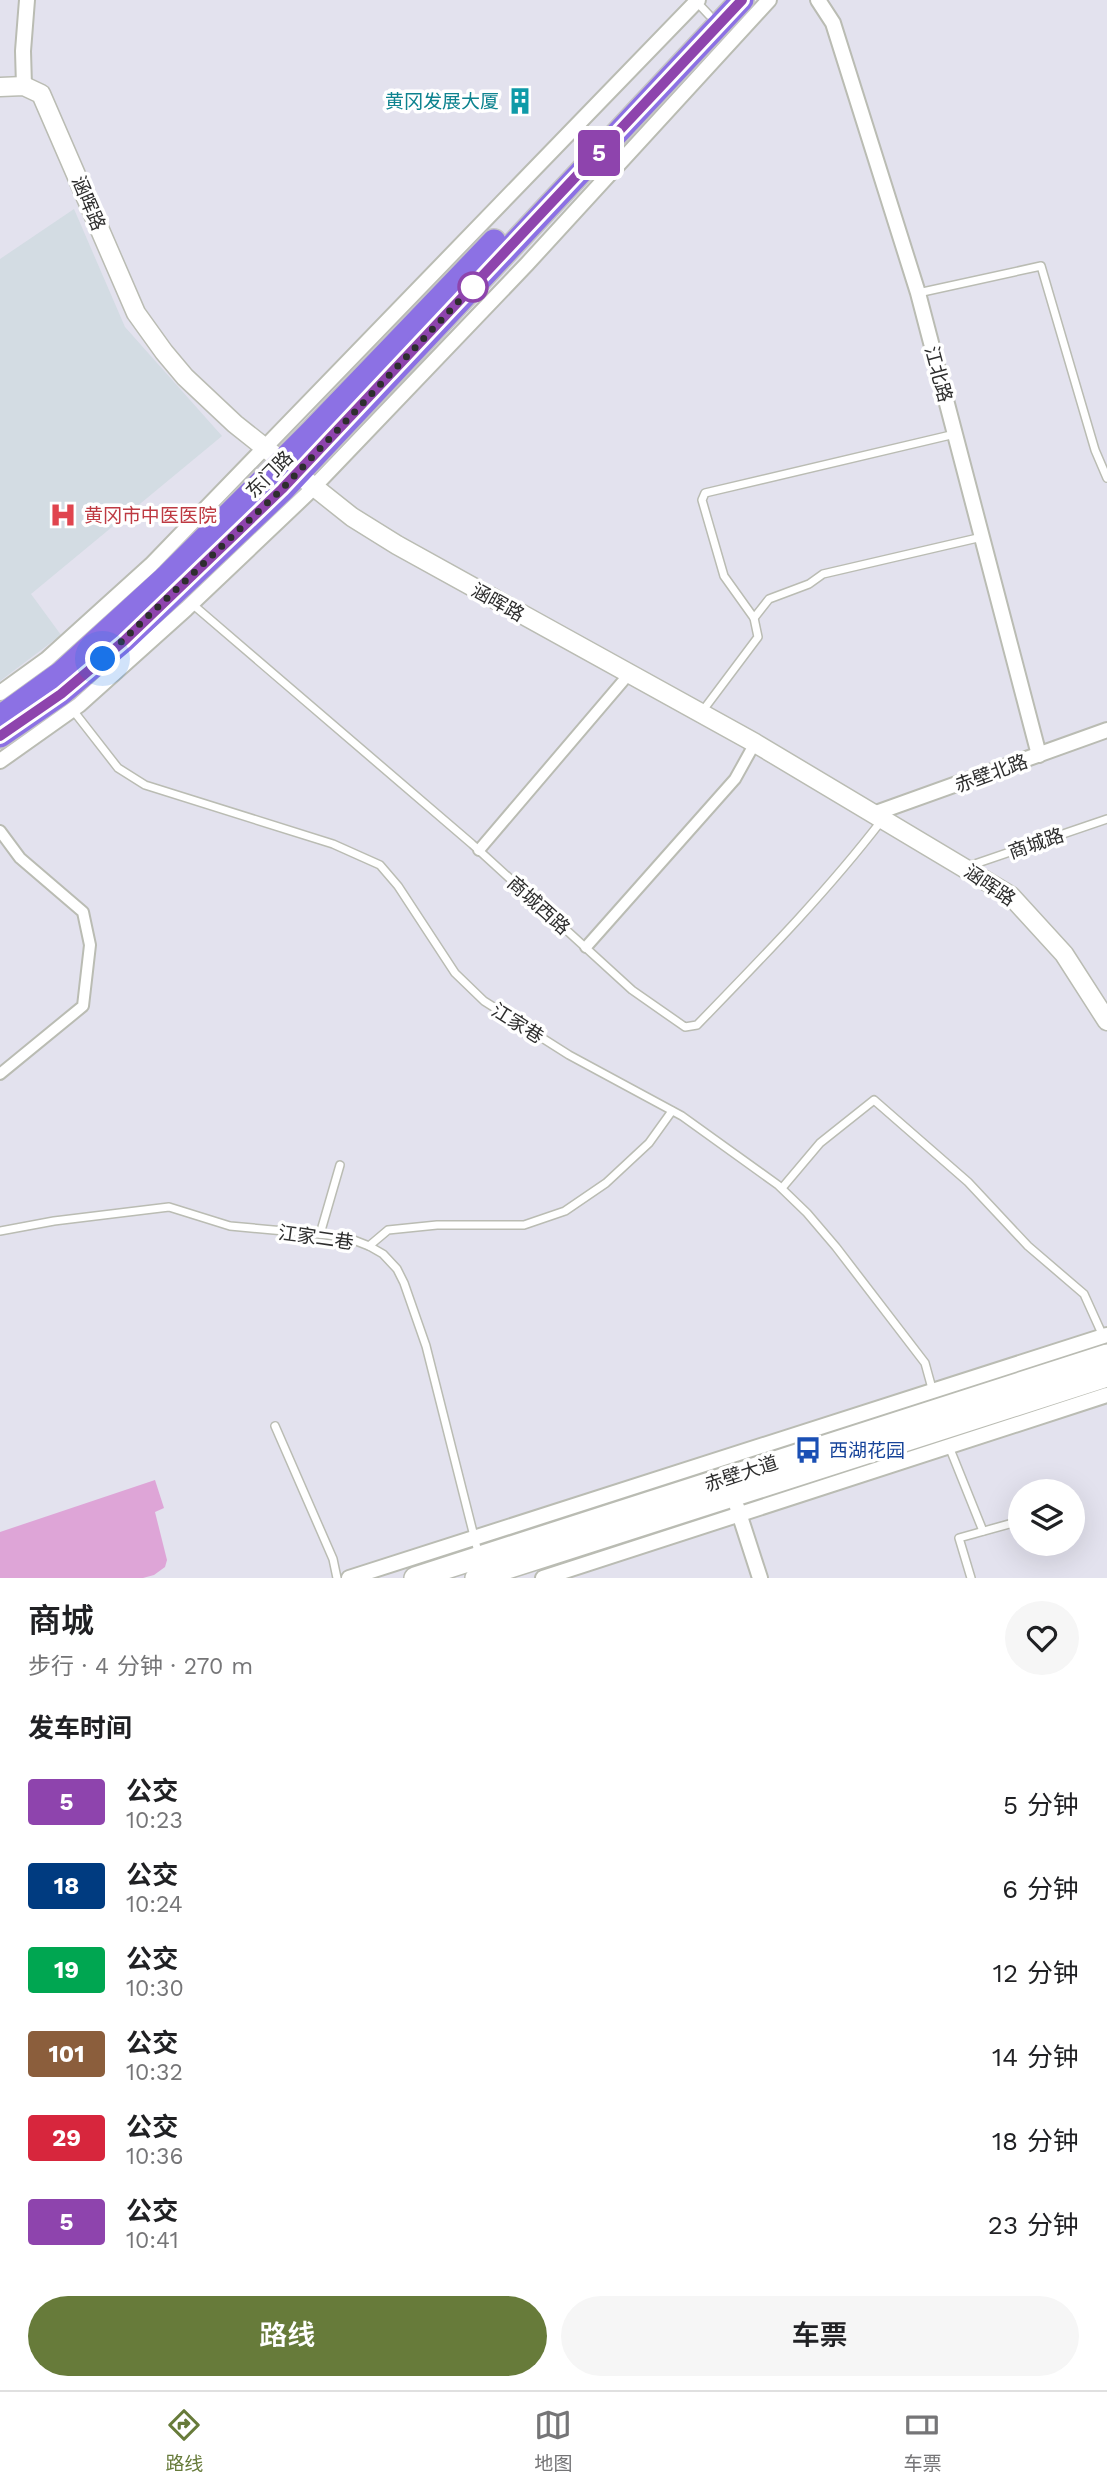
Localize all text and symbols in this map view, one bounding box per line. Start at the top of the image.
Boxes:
building icon: 黄冈发展大厦 [505,86,535,116]
place label: 黄冈发展大厦 [385,90,499,113]
line badge: 5 [576,130,622,176]
text: 5 [592,139,606,167]
street label: 涵晖路 [67,172,110,234]
unlabelled marker [458,272,488,302]
street label: 江北路 [920,344,957,405]
street label: 东门路 [241,446,298,503]
hospital icon: 黄冈市中医医院 [48,500,78,530]
place label: 黄冈市中医医院 [84,504,217,527]
street label: 涵晖路 [467,579,528,626]
your location [85,641,120,676]
street label: 赤壁北路 [952,750,1031,797]
street label: 商城路 [1005,823,1067,864]
street label: 涵晖路 [960,860,1020,911]
street label: 商城西路 [503,871,575,939]
street label: 江家巷 [487,999,548,1048]
street label: 江家二巷 [277,1221,355,1254]
bus stop icon: 西湖花园 [793,1435,823,1465]
place label: 西湖花园 [829,1439,905,1462]
street label: 赤壁大道 [701,1451,781,1496]
map controls [1008,1479,1085,1556]
button: layers [1008,1479,1085,1556]
text: 商城 [28,1601,94,1640]
button: heart [1005,1601,1079,1675]
text: 步行 · 4 分钟 · 270 m [28,1653,253,1680]
text: 发车时间 [28,1713,132,1743]
text: 公交 [126,1776,178,1806]
text: 5 [60,1788,74,1816]
text: 5 分钟 [1003,1790,1079,1820]
text: 10:23 [126,1807,183,1834]
text: 公交 [126,1860,178,1890]
text: 18 [54,1872,79,1900]
text: 6 分钟 [1002,1874,1079,1904]
text: 10:24 [126,1891,183,1918]
text: 公交 [126,1944,178,1974]
text: 19 [54,1956,79,1984]
text: 12 分钟 [993,1958,1079,1988]
text: 10:30 [126,1975,184,2002]
text: 公交 [126,2028,178,2058]
text: 101 [48,2040,85,2068]
text: 14 分钟 [992,2042,1079,2072]
text: 10:32 [126,2059,183,2086]
text: 公交 [126,2112,178,2142]
text: 29 [52,2124,81,2152]
text: 18 分钟 [992,2126,1079,2156]
text: 10:36 [126,2143,183,2170]
text: 公交 [126,2196,178,2226]
text: 5 [60,2208,74,2236]
text: 23 分钟 [988,2210,1079,2240]
text: 10:41 [126,2227,179,2254]
button: 路线 [28,2296,547,2376]
button: 车票 [561,2296,1079,2376]
tab: 路线 [165,2406,204,2475]
tab: 地图 [534,2406,573,2475]
tab: 车票 [903,2406,942,2475]

